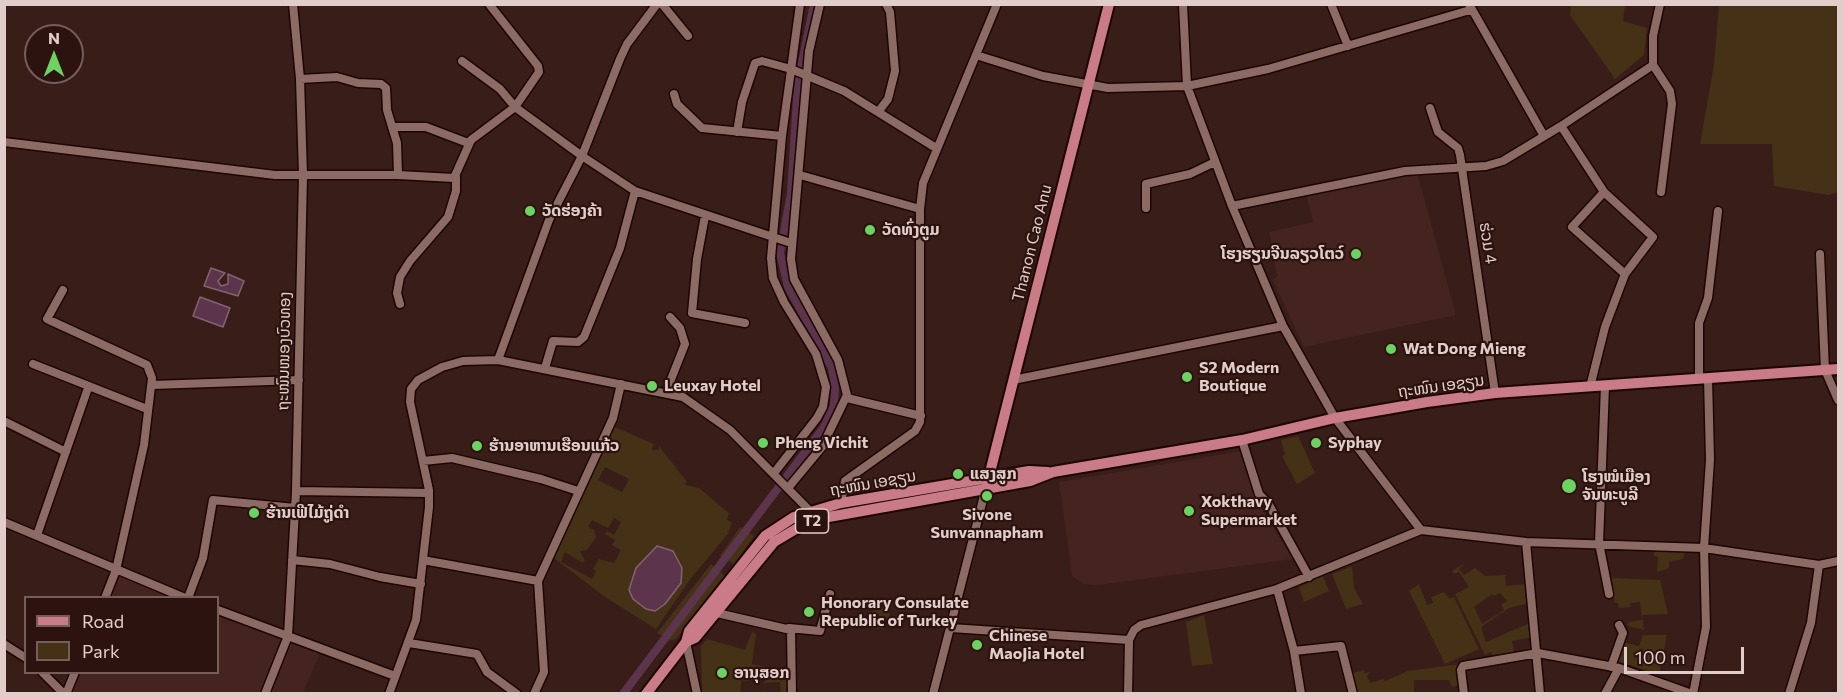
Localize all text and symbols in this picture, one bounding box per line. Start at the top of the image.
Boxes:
north arrow [24,24,84,84]
text: N [48,28,60,47]
street label: Thanon Cao Anu [1008,183,1056,303]
place label: ວັດຮ່ອງຄ້າ [542,201,602,221]
marker: ວັດຮ່ອງຄ້າ [523,204,537,218]
place label: ວັດທົ່ງຕູມ [882,220,940,240]
street label: ຮ່ວມ 4 [1475,221,1501,265]
marker: ວັດທົ່ງຕູມ [863,223,877,237]
place label: ໂຮງຮຽນຈີນລຽວໂຕວ໌ [1221,244,1344,264]
marker: ໂຮງຮຽນຈີນລຽວໂຕວ໌ [1349,247,1363,261]
street label: ຖະໜົນໜອງບົວທອງ [273,291,295,411]
place label: Wat Dong Mieng [1403,339,1526,359]
marker: Wat Dong Mieng [1384,342,1398,356]
place label: S2 Modern Boutique [1199,358,1279,396]
marker: S2 Modern Boutique [1180,370,1194,384]
street label: ຖະໜົນ ເອຊຽນ [1396,370,1486,402]
place label: Leuxay Hotel [664,376,761,396]
marker: Leuxay Hotel [645,379,659,393]
place label: Pheng Vichit [775,433,868,453]
place label: Syphay [1328,433,1382,453]
place label: ຮ້ານອາຫານເຮືອນແກ້ວ [489,436,619,456]
marker: Pheng Vichit [756,436,770,450]
marker: Syphay [1309,436,1323,450]
marker: ຮ້ານອາຫານເຮືອນແກ້ວ [470,439,484,453]
place label: ແສງສູກ [970,464,1017,484]
street label: ຖະໜົນ ເອຊຽນ [828,466,918,500]
marker: ແສງສູກ [951,467,965,481]
place label: ໂຮງໝໍເມືອງ ຈັນທະບູລີ [1582,467,1651,505]
marker: ໂຮງໝໍເມືອງ ຈັນທະບູລີ [1560,477,1578,495]
marker: Sivone Sunvannapham [980,489,994,503]
place label: Xokthavy Supermarket [1201,492,1297,530]
place label: ຮ້ານເຟີໄມ້ຖູ່ດຳ [266,503,349,523]
marker: Xokthavy Supermarket [1182,504,1196,518]
place label: Sivone Sunvannapham [931,505,1043,543]
marker: ຮ້ານເຟີໄມ້ຖູ່ດຳ [247,506,261,520]
road number: T2 [796,509,828,533]
place label: Honorary Consulate Republic of Turkey [821,593,969,631]
legend [24,596,219,674]
marker: Honorary Consulate Republic of Turkey [802,605,816,619]
text: Road [82,610,124,632]
place label: Chinese MaoJia Hotel [989,626,1084,664]
scale bar [1627,635,1747,673]
marker: Chinese MaoJia Hotel [970,638,984,652]
text: Park [82,640,120,662]
text: 100 m [1635,646,1685,668]
place label: ອານຸສອກ [734,663,789,683]
marker: ອານຸສອກ [715,666,729,680]

